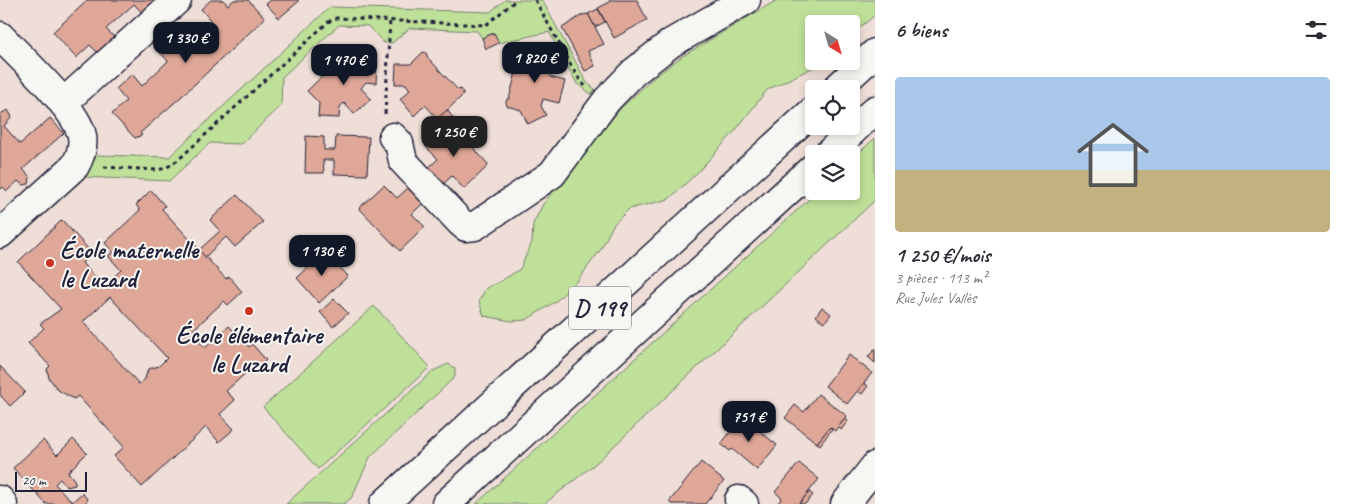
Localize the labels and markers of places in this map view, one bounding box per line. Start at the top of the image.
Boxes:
pin: 1 330 € [140,22,232,64]
pin: 1 820 € [489,42,581,84]
pin: 1 470 € [298,44,390,86]
pin: 1 250 € [408,116,500,158]
place label: École maternelle le Luzard [60,234,200,295]
pin: 1 130 € [276,234,368,277]
marker: École maternelle le Luzard [44,257,56,269]
marker: École élémentaire le Luzard [243,305,255,317]
place label: École élémentaire le Luzard [176,319,325,380]
pin: 751 € [714,400,784,443]

